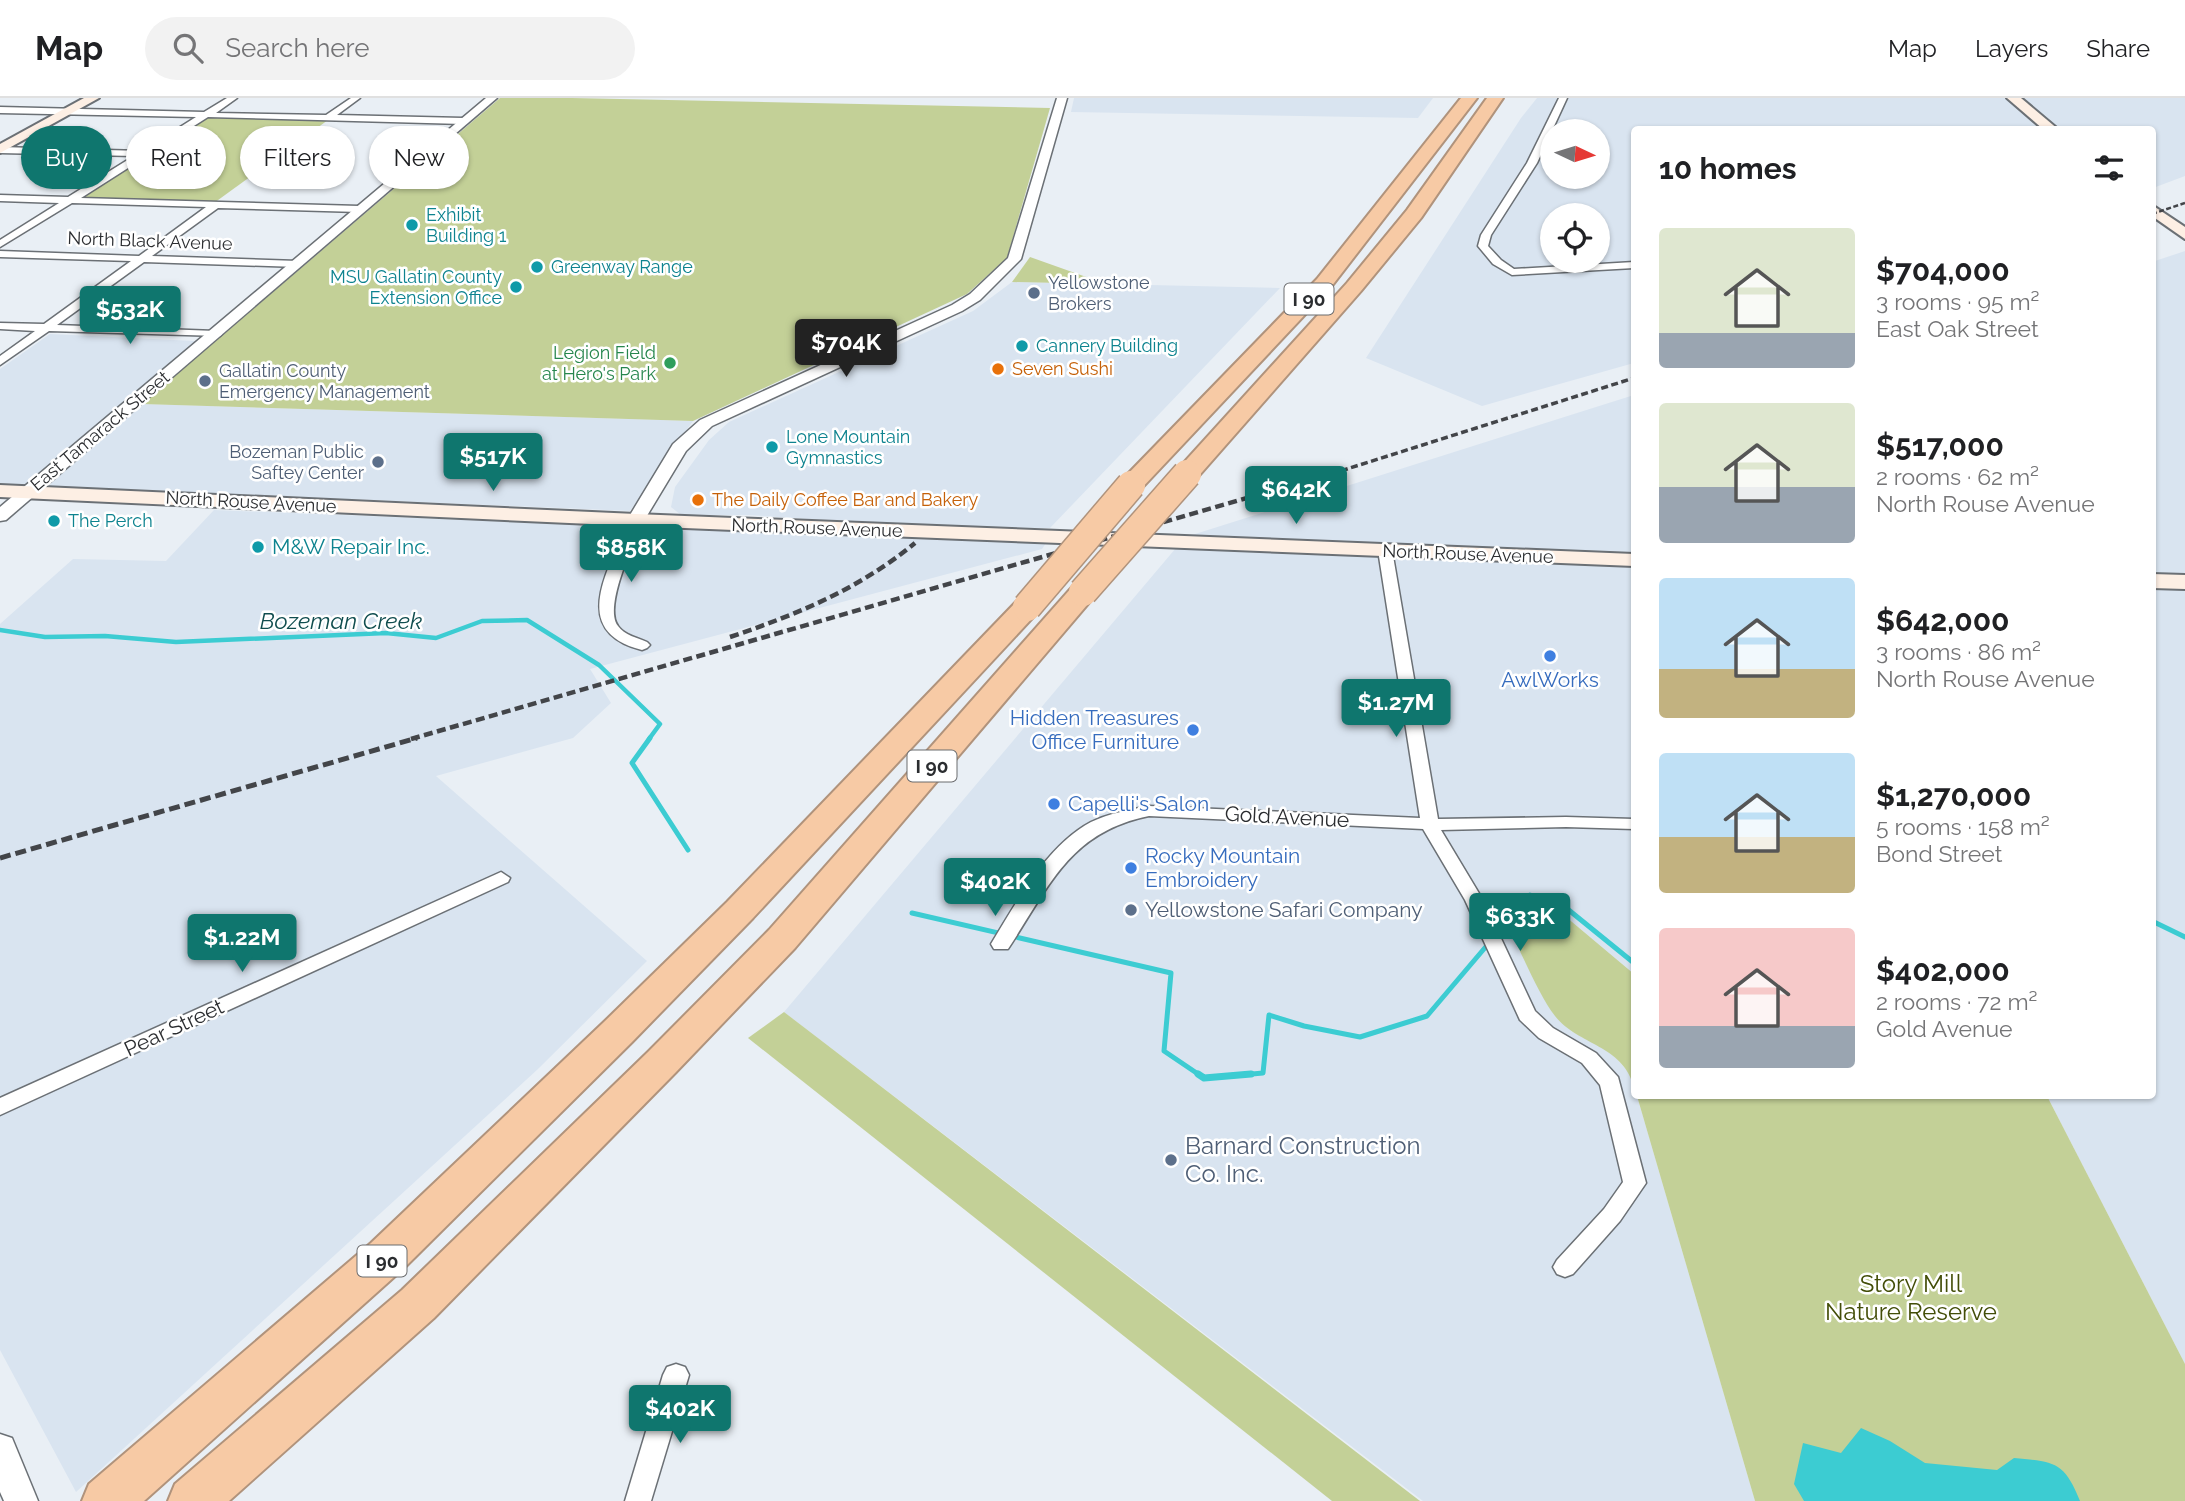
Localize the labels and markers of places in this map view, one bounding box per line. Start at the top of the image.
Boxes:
place label: Exhibit Building 1 [426,204,507,246]
marker: Exhibit Building 1 [404,217,420,233]
place label: Greenway Range [551,256,693,277]
marker: Greenway Range [529,259,545,275]
place label: MSU Gallatin County Extension Office [330,266,502,308]
place label: Yellowstone Brokers [1048,272,1150,314]
marker: MSU Gallatin County Extension Office [508,279,524,295]
marker: Yellowstone Brokers [1026,285,1042,301]
pin: $532K [81,286,179,346]
pin: $704K [797,320,895,379]
place label: Cannery Building [1036,335,1178,356]
marker: Cannery Building [1014,338,1030,354]
place label: Legion Field at Hero's Park [542,342,656,384]
marker: Legion Field at Hero's Park [662,355,678,371]
place label: Seven Sushi [1012,358,1113,379]
place label: Gallatin County Emergency Management [219,360,430,402]
marker: Seven Sushi [990,361,1006,377]
marker: Gallatin County Emergency Management [197,373,213,389]
place label: Lone Mountain Gymnastics [786,426,910,468]
pin: $517K [444,434,542,493]
marker: Lone Mountain Gymnastics [764,439,780,455]
place label: Bozeman Public Saftey Center [229,441,365,483]
marker: Bozeman Public Saftey Center [370,454,386,470]
pin: $642K [1247,466,1345,526]
place label: The Daily Coffee Bar and Bakery [712,489,979,510]
marker: The Daily Coffee Bar and Bakery [690,492,706,508]
place label: The Perch [68,510,153,531]
marker: The Perch [46,513,62,529]
pin: $858K [582,524,680,584]
place label: M&W Repair Inc. [272,534,430,559]
marker: M&W Repair Inc. [250,539,266,555]
marker: AwlWorks [1542,648,1558,664]
place label: AwlWorks [1501,667,1599,692]
pin: $1.27M [1339,680,1453,739]
place label: Hidden Treasures Office Furniture [1010,705,1179,754]
marker: Hidden Treasures Office Furniture [1185,722,1201,738]
place label: Capelli's Salon [1068,791,1209,816]
marker: Capelli's Salon [1046,796,1062,812]
place label: Rocky Mountain Embroidery [1145,843,1300,892]
pin: $402K [946,858,1044,918]
marker: Rocky Mountain Embroidery [1123,860,1139,876]
pin: $633K [1471,894,1569,953]
place label: Yellowstone Safari Company [1145,897,1423,922]
marker: Yellowstone Safari Company [1123,902,1139,918]
pin: $1.22M [185,914,299,974]
place label: Barnard Construction Co. Inc. [1185,1131,1420,1188]
marker: Barnard Construction Co. Inc. [1163,1152,1179,1168]
pin: $402K [631,1386,729,1445]

